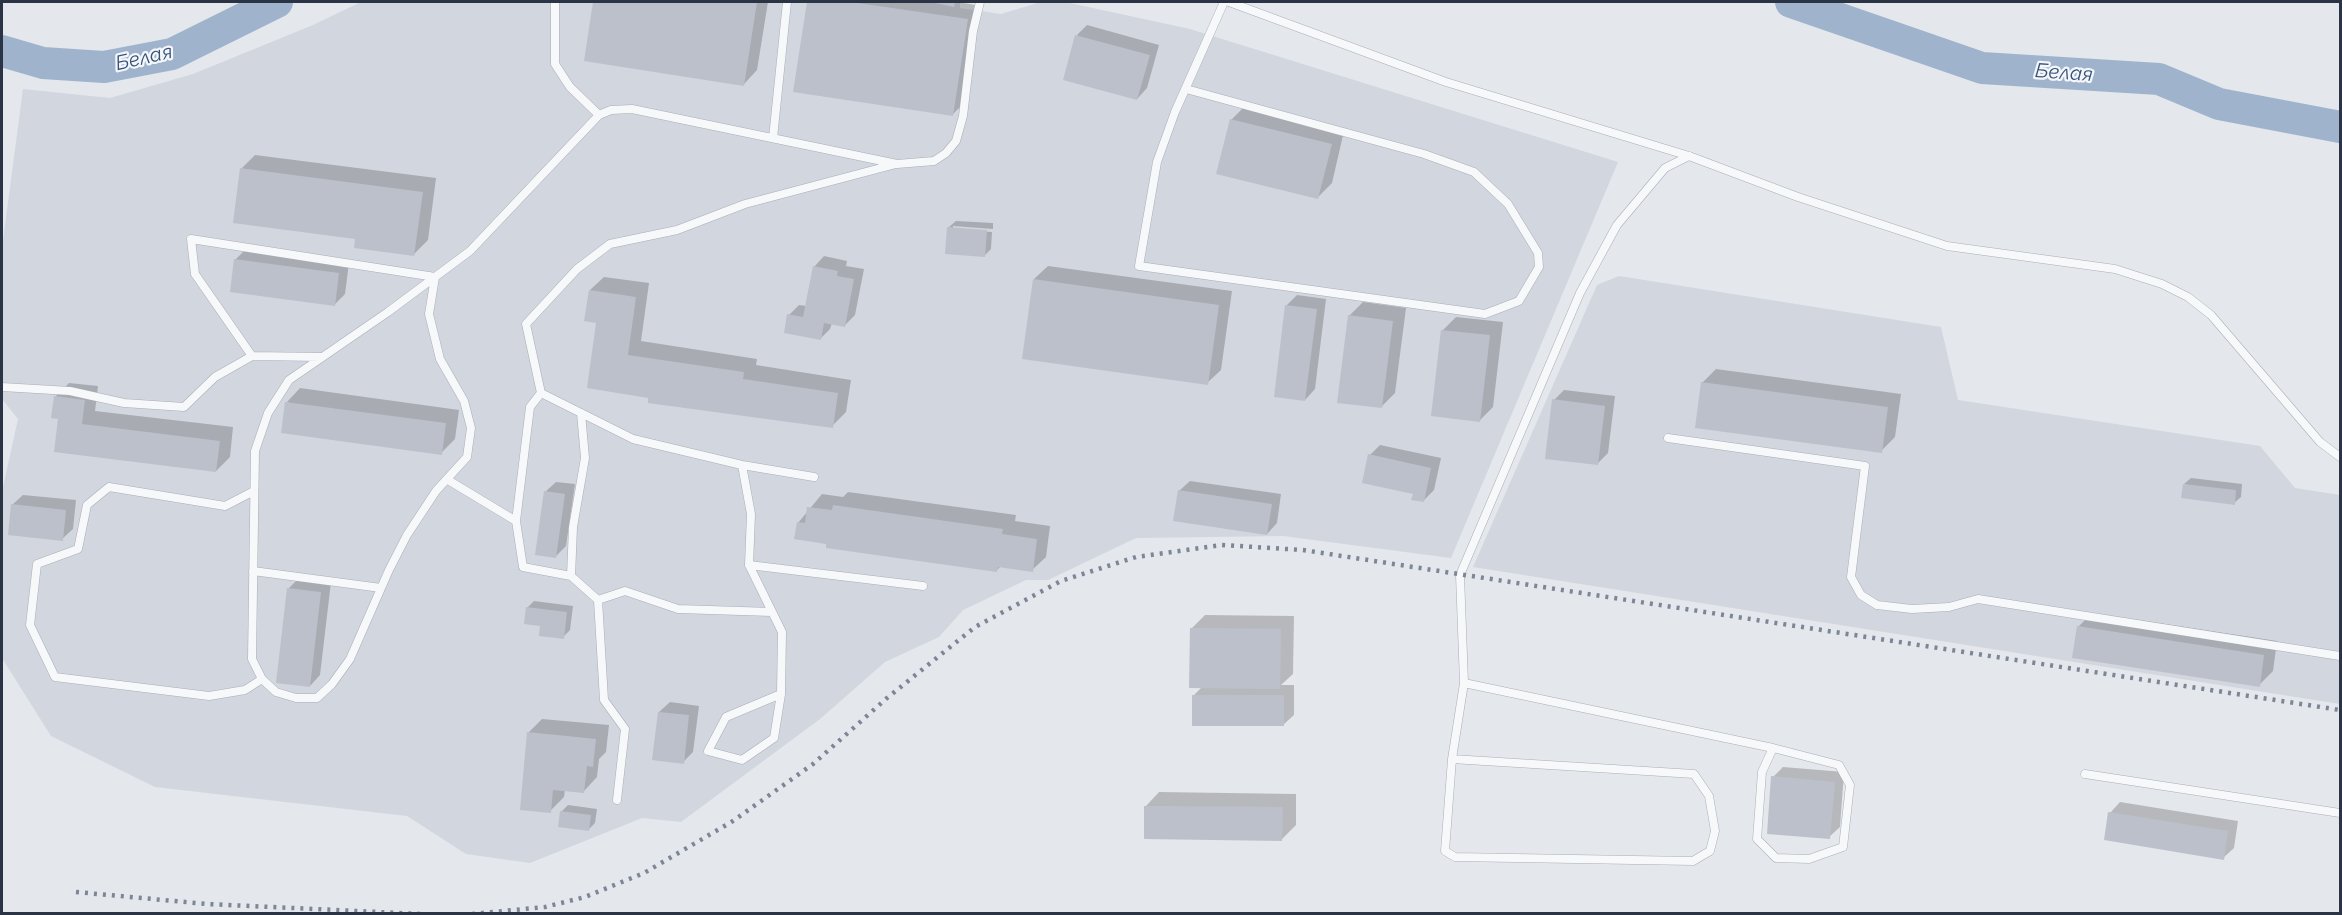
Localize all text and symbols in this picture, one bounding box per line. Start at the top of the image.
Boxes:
water label: Белая [113,40,175,76]
water label: Белая [2034,59,2094,87]

